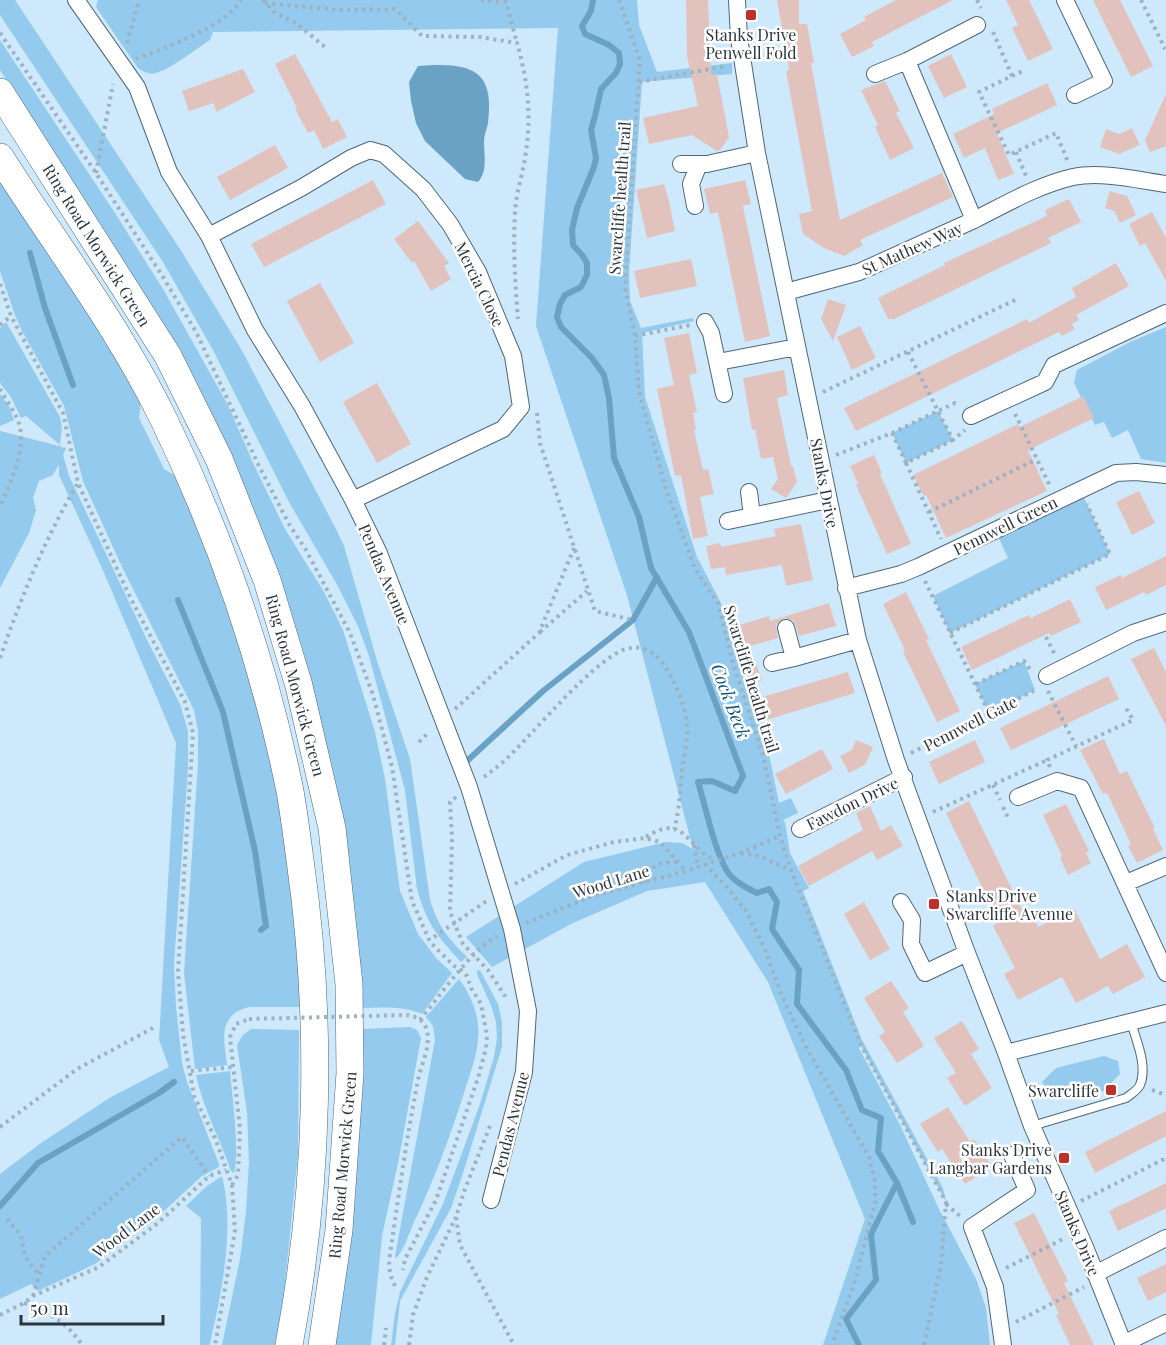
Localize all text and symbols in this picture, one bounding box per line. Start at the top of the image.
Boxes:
marker: Stanks Drive Penwell Fold [744,8,758,22]
place label: Stanks Drive Penwell Fold [705,24,797,63]
street label: Swarcliffe health trail [603,120,635,275]
street label: Ring Road Morwick Green [38,160,156,331]
street label: St Mathew Way [858,216,966,280]
street label: Mercia Close [450,238,510,330]
street label: Stanks Drive [806,436,844,530]
street label: Pennwell Green [949,491,1061,559]
street label: Pendas Avenue [354,520,416,628]
street label: Ring Road Morwick Green [262,592,331,779]
street label: Swarcliffe health trail [720,603,785,756]
water label: Cock Beck [706,660,756,742]
street label: Pennwell Gate [920,690,1020,756]
street label: Fawdon Drive [803,772,901,834]
street label: Wood Lane [569,859,652,903]
place label: Stanks Drive Swarcliffe Avenue [946,885,1073,924]
marker: Stanks Drive Swarcliffe Avenue [927,897,941,911]
street label: Pendas Avenue [487,1069,533,1179]
street label: Ring Road Morwick Green [323,1070,361,1260]
place label: Swarcliffe [1028,1080,1099,1101]
marker: Swarcliffe [1104,1083,1118,1097]
place label: Stanks Drive Langbar Gardens [929,1139,1052,1178]
marker: Stanks Drive Langbar Gardens [1057,1151,1071,1165]
street label: Stanks Drive [1051,1187,1105,1279]
street label: Wood Lane [87,1198,164,1263]
scale bar [21,1288,164,1326]
text: 50 m [30,1296,69,1320]

